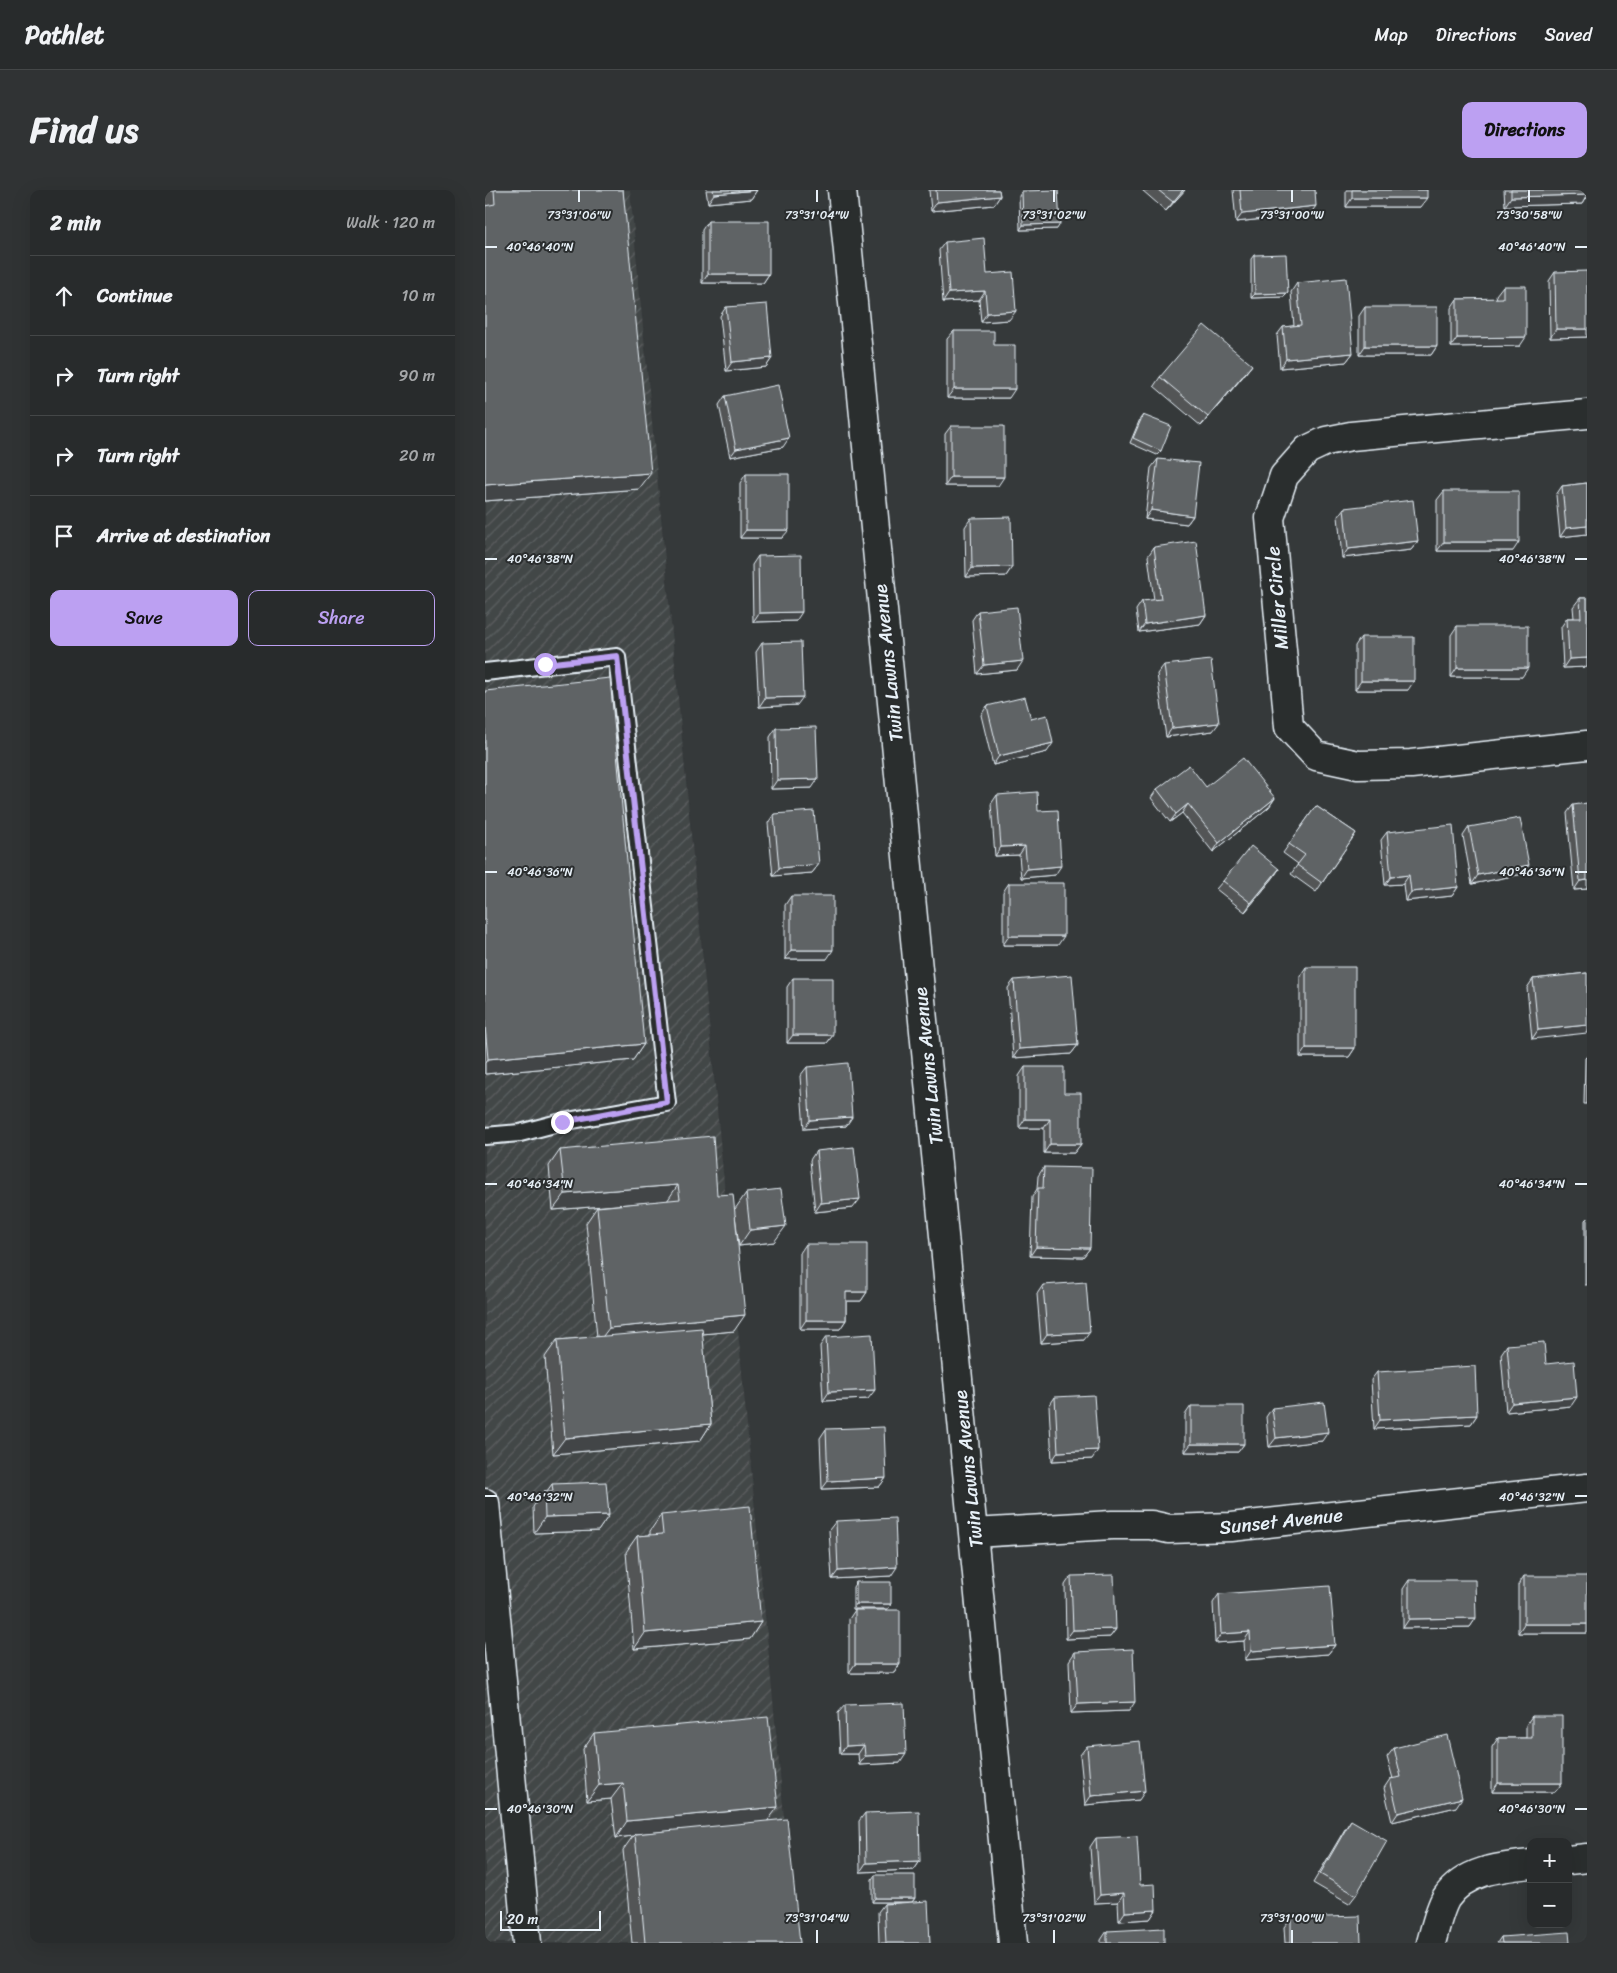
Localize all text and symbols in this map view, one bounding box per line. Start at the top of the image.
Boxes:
text: Pathlet [25,14,104,56]
text: Map [1375,19,1408,51]
text: Directions [1436,19,1517,51]
text: Saved [1545,19,1592,51]
text: Find us [30,99,138,161]
button: Directions [1462,102,1587,158]
text: 2 min [50,204,101,242]
text: 73°31'06"W [547,204,611,226]
text: 73°31'04"W [785,204,850,226]
text: 73°31'02"W [1022,204,1086,226]
text: 73°31'00"W [1260,204,1325,226]
text: 73°30'58"W [1496,204,1563,226]
text: Walk · 120 m [346,208,435,237]
text: 40°46'40"N [506,236,574,258]
text: 40°46'40"N [1498,236,1566,258]
text: Continue [97,279,173,312]
text: 10 m [402,281,435,310]
icon: ahead [50,282,78,310]
text: Turn right [97,359,179,392]
text: 90 m [399,361,435,390]
icon: right [50,362,78,390]
text: Turn right [97,439,179,472]
text: 20 m [399,441,435,470]
icon: right [50,442,78,470]
text: Arrive at destination [97,519,270,552]
icon: arrive [50,522,78,550]
street label: Miller Circle [1256,545,1298,651]
text: 40°46'38"N [507,548,574,570]
text: 40°46'38"N [1499,548,1566,570]
street label: Twin Lawns Avenue [863,582,913,744]
button: Save [50,590,238,646]
button: Share [248,590,435,646]
route start [534,653,557,676]
text: 40°46'36"N [507,861,574,883]
text: 40°46'36"N [1499,861,1566,883]
street label: Twin Lawns Avenue [903,985,953,1147]
route end [551,1111,574,1134]
text: 40°46'34"N [507,1173,574,1195]
text: 40°46'34"N [1499,1173,1566,1195]
street label: Twin Lawns Avenue [943,1388,993,1550]
text: 40°46'32"N [507,1486,574,1508]
text: 40°46'32"N [1499,1486,1566,1508]
street label: Sunset Avenue [1218,1498,1345,1544]
text: 40°46'30"N [507,1798,574,1820]
text: 40°46'30"N [1499,1798,1566,1820]
map controls [1527,1838,1572,1928]
button: + [1527,1838,1572,1883]
button: − [1527,1883,1572,1928]
text: 20 m [507,1907,538,1932]
text: 73°31'04"W [785,1907,850,1929]
text: 73°31'02"W [1022,1907,1086,1929]
text: 73°31'00"W [1260,1907,1325,1929]
scale bar [500,1908,601,1931]

